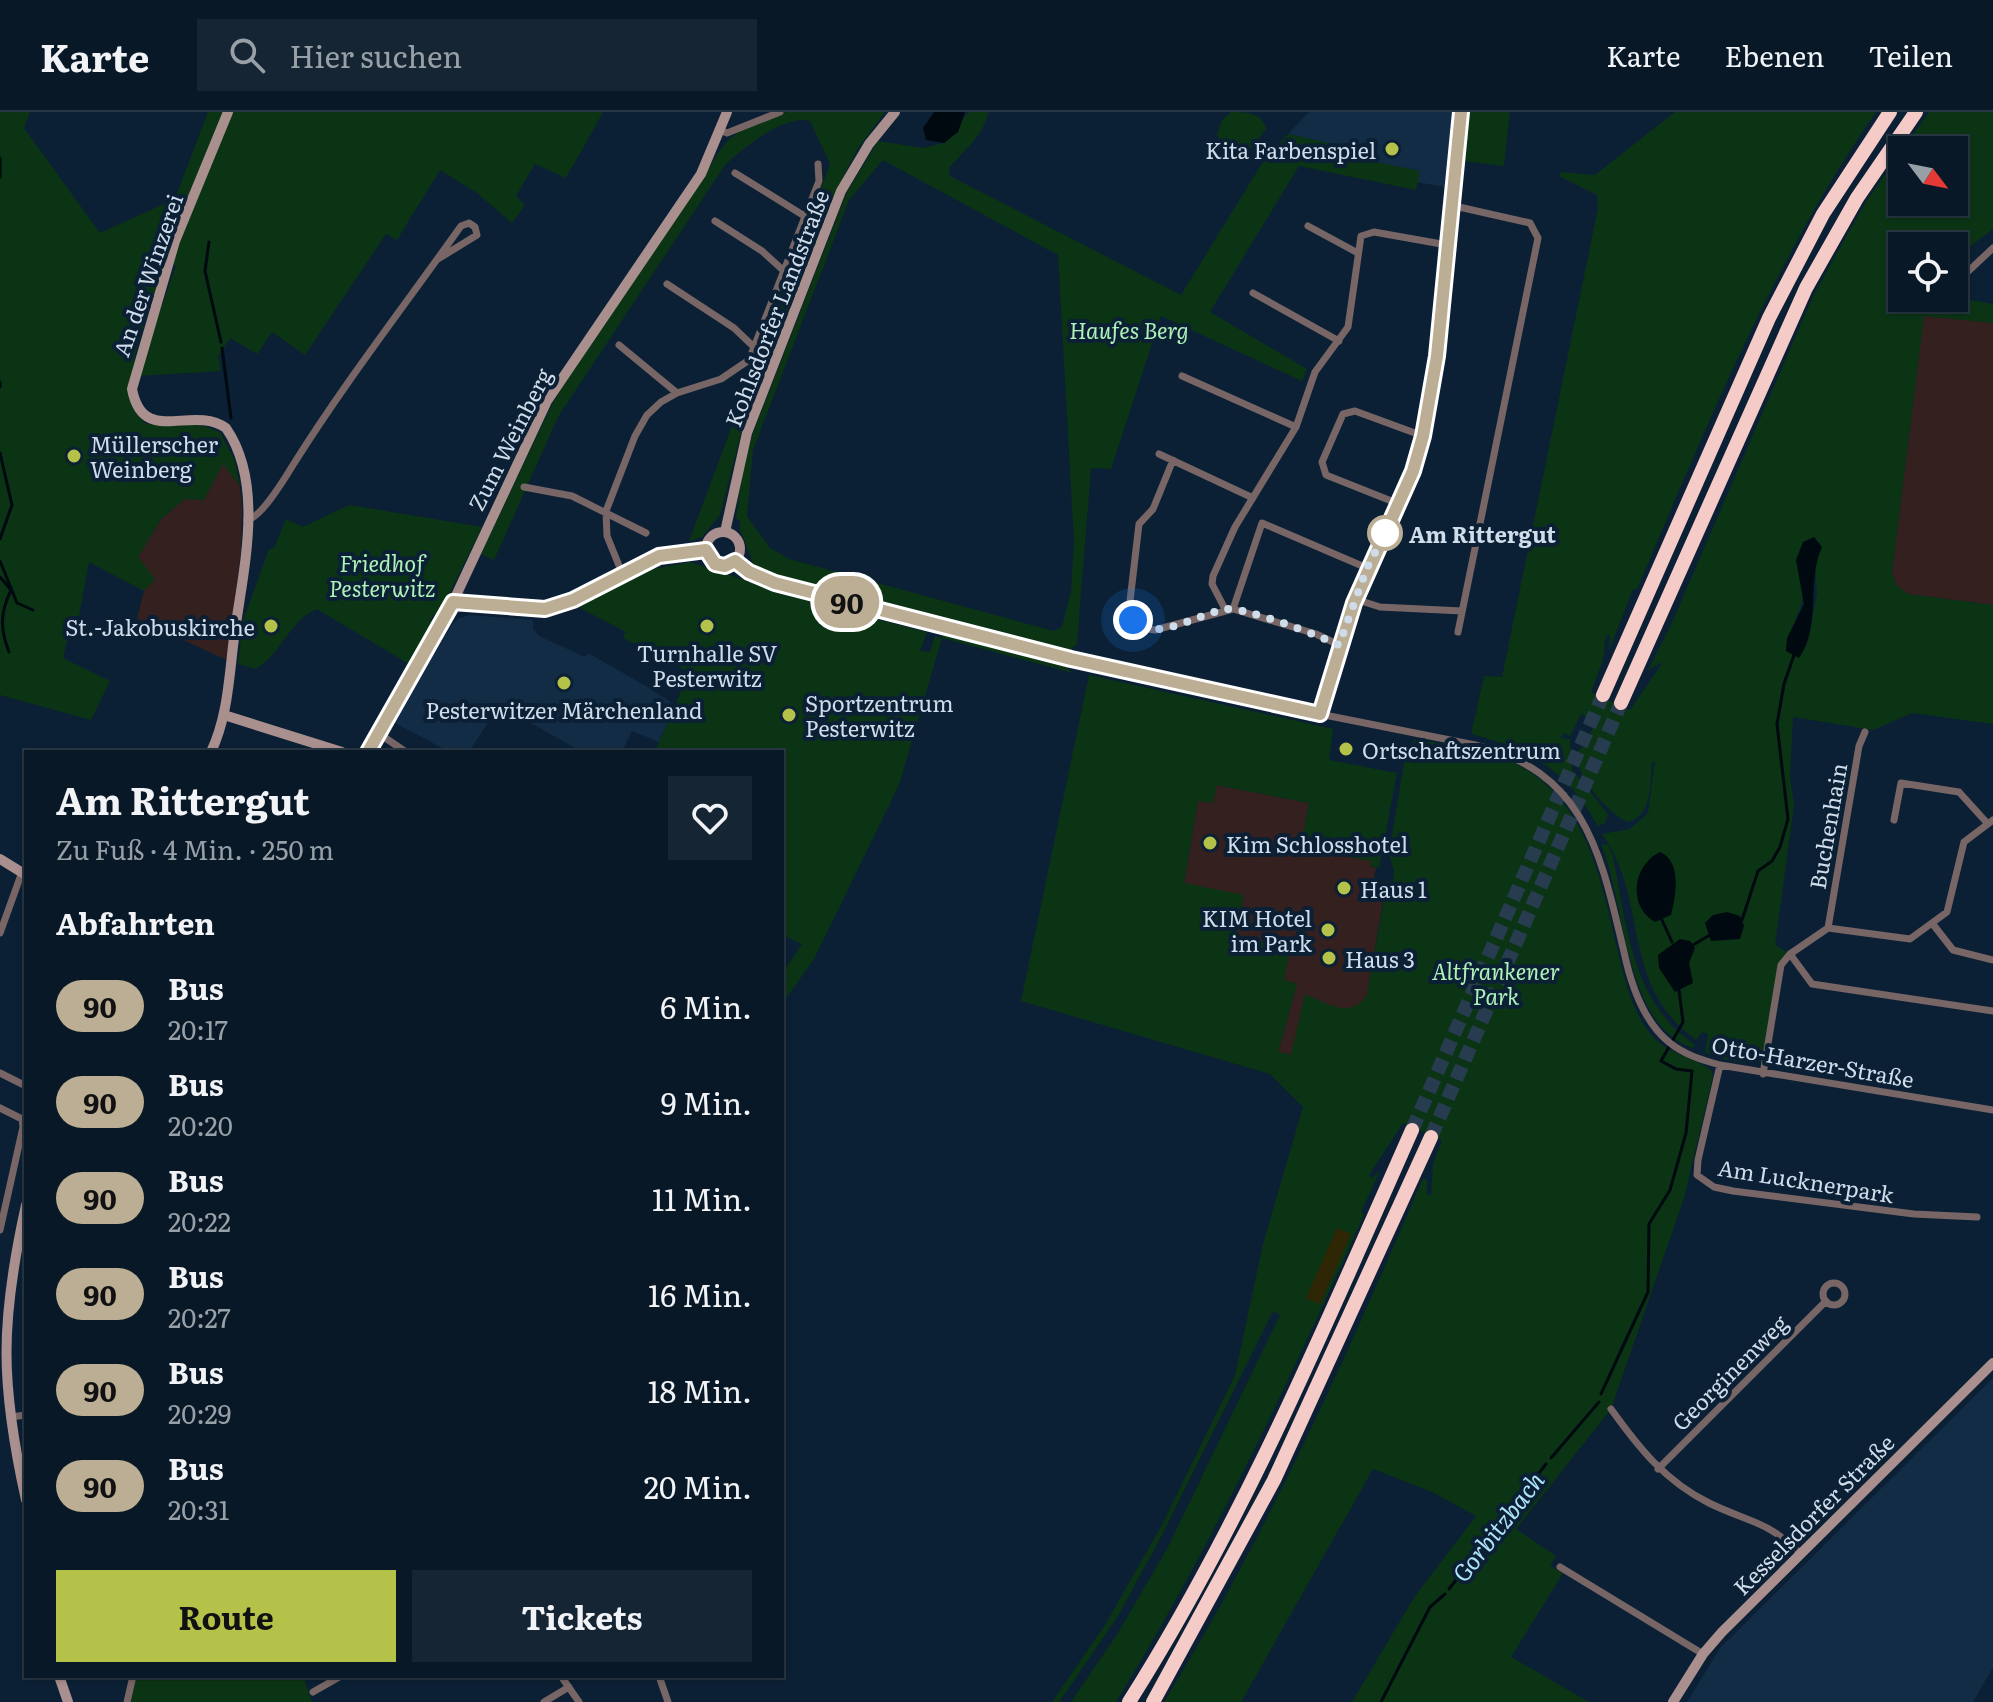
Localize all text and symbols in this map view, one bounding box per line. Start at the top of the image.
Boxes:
search box [197,19,757,91]
text: Karte [40,27,149,84]
icon: search [225,33,269,77]
text: Hier suchen [289,33,462,77]
text: Karte [1606,34,1681,76]
text: Ebenen [1725,34,1825,76]
text: Teilen [1869,34,1953,76]
place label: Kita Farbenspiel [1205,133,1376,166]
north arrow [1888,136,1968,216]
map controls [1888,136,1968,312]
marker: Kita Farbenspiel [1383,140,1401,158]
street label: Kohlsdorfer Landstraße [716,185,836,431]
street label: An der Winzerei [104,189,190,361]
button: locate [1888,232,1968,312]
park label: Haufes Berg [1069,313,1189,346]
street label: Zum Weinberg [459,361,559,516]
place label: Müllerscher Weinberg [90,427,219,485]
marker: Müllerscher Weinberg [65,447,83,465]
marker: Am Rittergut [1368,516,1402,550]
place label: Am Rittergut [1409,517,1556,550]
park label: Friedhof Pesterwitz [329,546,435,604]
line badge: 90 [811,576,883,628]
text: 90 [830,581,864,623]
your location [1113,600,1153,640]
place label: St.-Jakobuskirche [65,610,255,643]
marker: St.-Jakobuskirche [262,617,280,635]
marker: Turnhalle SV Pesterwitz [698,617,716,635]
place label: Turnhalle SV Pesterwitz [637,636,777,694]
marker: Pesterwitzer Märchenland [555,674,573,692]
place label: Sportzentrum Pesterwitz [805,686,954,744]
place label: Pesterwitzer Märchenland [426,693,702,726]
marker: Sportzentrum Pesterwitz [780,706,798,724]
place label: Ortschaftszentrum [1362,733,1561,766]
marker: Ortschaftszentrum [1337,740,1355,758]
street label: Buchenhain [1800,760,1854,892]
text: Am Rittergut [56,770,310,827]
button: heart [668,776,752,860]
place label: Kim Schlosshotel [1226,827,1408,860]
text: Zu Fuß · 4 Min. · 250 m [56,829,334,868]
marker: Kim Schlosshotel [1201,834,1219,852]
place label: Haus 1 [1360,872,1427,905]
marker: Haus 1 [1335,879,1353,897]
text: Abfahrten [56,900,215,944]
place label: KIM Hotel im Park [1202,901,1313,959]
marker: KIM Hotel im Park [1319,921,1337,939]
place label: Haus 3 [1345,942,1415,975]
marker: Haus 3 [1320,949,1338,967]
park label: Altfrankener Park [1432,954,1560,1012]
text: Bus [168,965,224,1009]
text: 6 Min. [660,984,752,1028]
text: 90 [83,985,117,1027]
text: 20:17 [168,1009,228,1048]
street label: Otto-Harzer-Straße [1709,1027,1917,1095]
text: Bus [168,1061,224,1105]
text: 9 Min. [661,1080,752,1124]
text: 90 [83,1081,117,1123]
text: 20:20 [168,1105,233,1144]
street label: Am Lucknerpark [1716,1150,1897,1210]
text: Bus [168,1157,224,1201]
text: 11 Min. [652,1176,752,1220]
text: 90 [83,1177,117,1219]
text: 20:22 [168,1201,231,1240]
text: Bus [168,1253,224,1297]
text: 16 Min. [648,1272,752,1316]
text: 90 [83,1273,117,1315]
text: 20:27 [168,1297,231,1336]
street label: Georginenweg [1663,1306,1795,1438]
text: Bus [168,1349,224,1393]
text: 18 Min. [648,1368,752,1412]
text: 90 [83,1369,117,1411]
text: 20:29 [168,1393,231,1432]
street label: Kesselsdorfer Straße [1725,1426,1901,1602]
text: Bus [168,1445,224,1489]
water label: Gorbitzbach [1443,1463,1551,1589]
text: 20 Min. [644,1464,752,1508]
text: 90 [83,1465,117,1507]
text: 20:31 [168,1489,229,1528]
button: Route [56,1570,396,1662]
button: Tickets [412,1570,752,1662]

